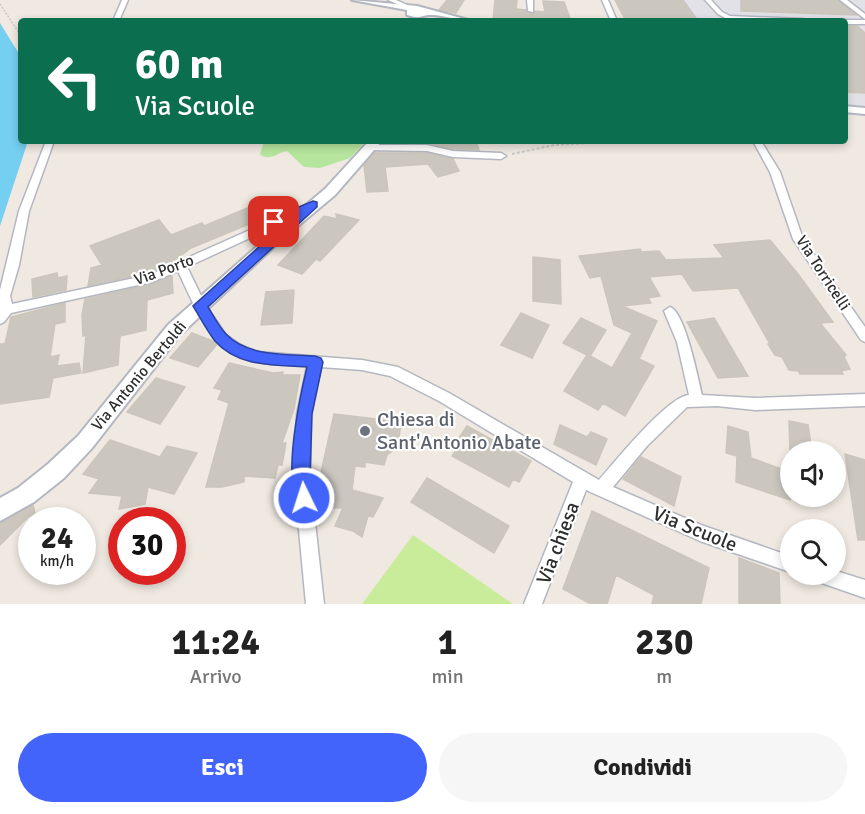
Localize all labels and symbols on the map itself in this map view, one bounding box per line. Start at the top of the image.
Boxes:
pin [248,196,299,247]
street label: Via Torricelli [791,232,855,314]
street label: Via Porto [131,250,197,290]
street label: Via Antonio Bertoldi [87,317,191,435]
place label: Chiesa di Sant'Antonio Abate [377,407,541,455]
marker: Chiesa di Sant'Antonio Abate [358,424,372,438]
position arrow [272,466,336,530]
street label: Via chiesa [531,498,585,588]
street label: Via Scuole [649,501,741,557]
speed limit sign: 30 [108,507,186,585]

